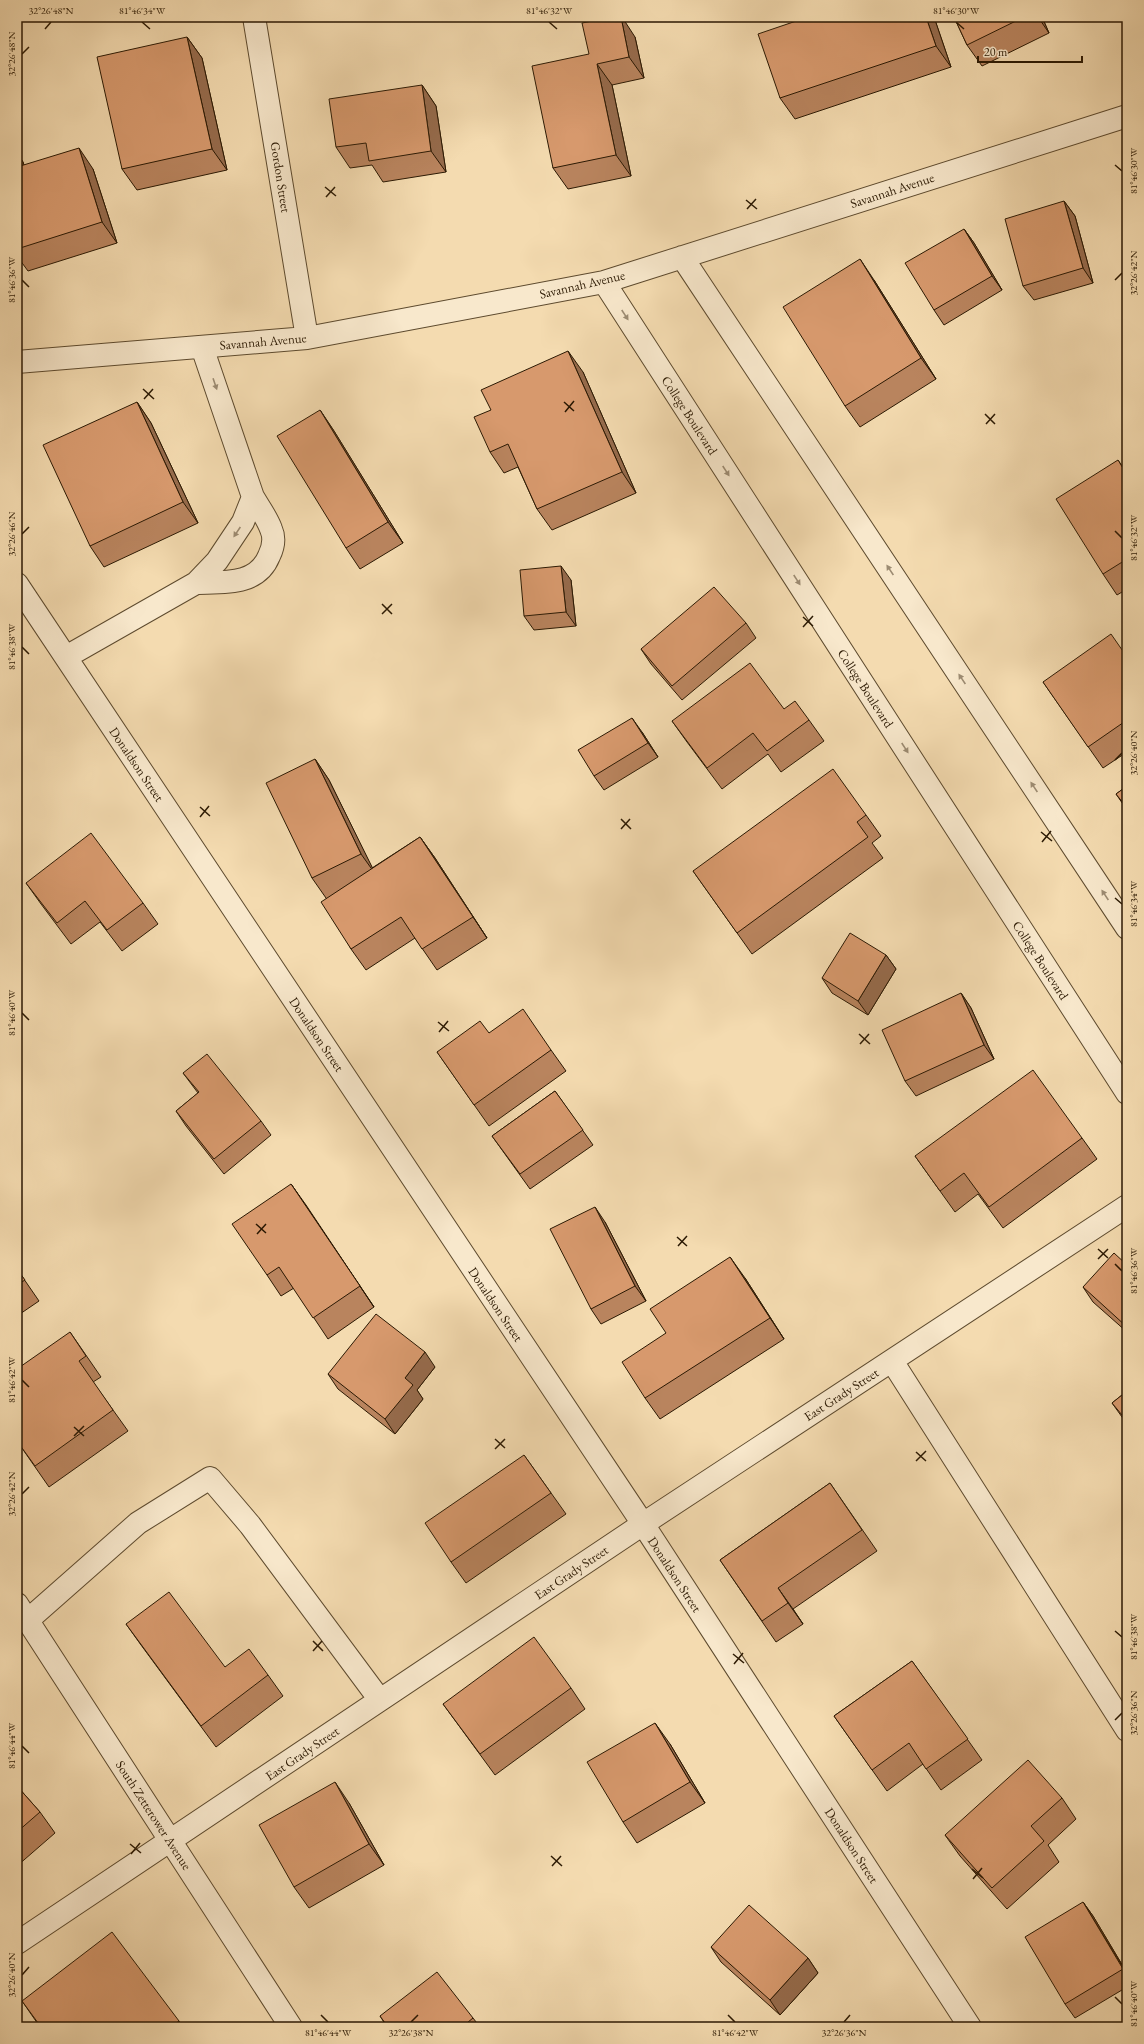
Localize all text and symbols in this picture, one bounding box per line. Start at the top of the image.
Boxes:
text: 32°26'48"N [29,4,74,17]
text: 81°46'34"W [119,4,166,17]
text: 81°46'32"W [526,4,573,17]
text: 81°46'30"W [933,4,980,17]
text: 32°26'48"N [5,31,18,76]
scale bar [978,38,1082,64]
text: 20 m [984,44,1008,60]
street label: Gordon Street [267,141,294,214]
text: 81°46'30"W [1127,147,1140,194]
street label: Savannah Avenue [848,169,936,212]
text: 32°26'42"N [1127,250,1140,295]
text: 81°46'36"W [5,256,18,303]
street label: Savannah Avenue [538,266,627,303]
one-way arrow [622,309,629,320]
street label: Savannah Avenue [219,329,307,354]
street label: College Boulevard [658,373,722,458]
one-way arrow [212,378,218,390]
one-way arrow [722,466,730,476]
text: 32°26'46"N [5,511,18,556]
text: 81°46'32"W [1127,514,1140,561]
one-way arrow [233,526,241,537]
one-way arrow [886,565,894,575]
one-way arrow [793,574,800,586]
text: 81°46'38"W [5,623,18,670]
street label: College Boulevard [834,646,898,731]
one-way arrow [958,673,966,684]
street label: Donaldson Street [105,724,168,805]
text: 32°26'40"N [1127,730,1140,775]
one-way arrow [901,743,909,754]
one-way arrow [1030,781,1037,793]
text: 81°46'34"W [1127,880,1140,927]
one-way arrow [1102,889,1109,901]
street label: College Boulevard [1009,918,1073,1003]
text: 81°46'40"W [5,989,18,1036]
street label: Donaldson Street [285,994,348,1075]
text: 81°46'36"W [1127,1247,1140,1294]
street label: Donaldson Street [464,1264,527,1345]
text: 81°46'42"W [5,1356,18,1403]
street label: East Grady Street [801,1364,882,1425]
text: 32°26'42"N [5,1471,18,1516]
street label: Donaldson Street [644,1533,705,1615]
street label: East Grady Street [531,1541,611,1603]
text: 81°46'38"W [1127,1613,1140,1660]
text: 32°26'36"N [1127,1690,1140,1735]
text: 81°46'44"W [5,1722,18,1769]
street label: East Grady Street [262,1722,342,1784]
street label: South Zetterower Avenue [112,1757,195,1873]
street label: Donaldson Street [821,1804,882,1886]
text: 32°26'40"N [5,1952,18,1997]
text: 81°46'40"W [1127,1980,1140,2027]
text: 81°46'44"W [305,2026,352,2039]
text: 32°26'38"N [389,2026,434,2039]
text: 81°46'42"W [712,2026,759,2039]
text: 32°26'36"N [822,2026,867,2039]

